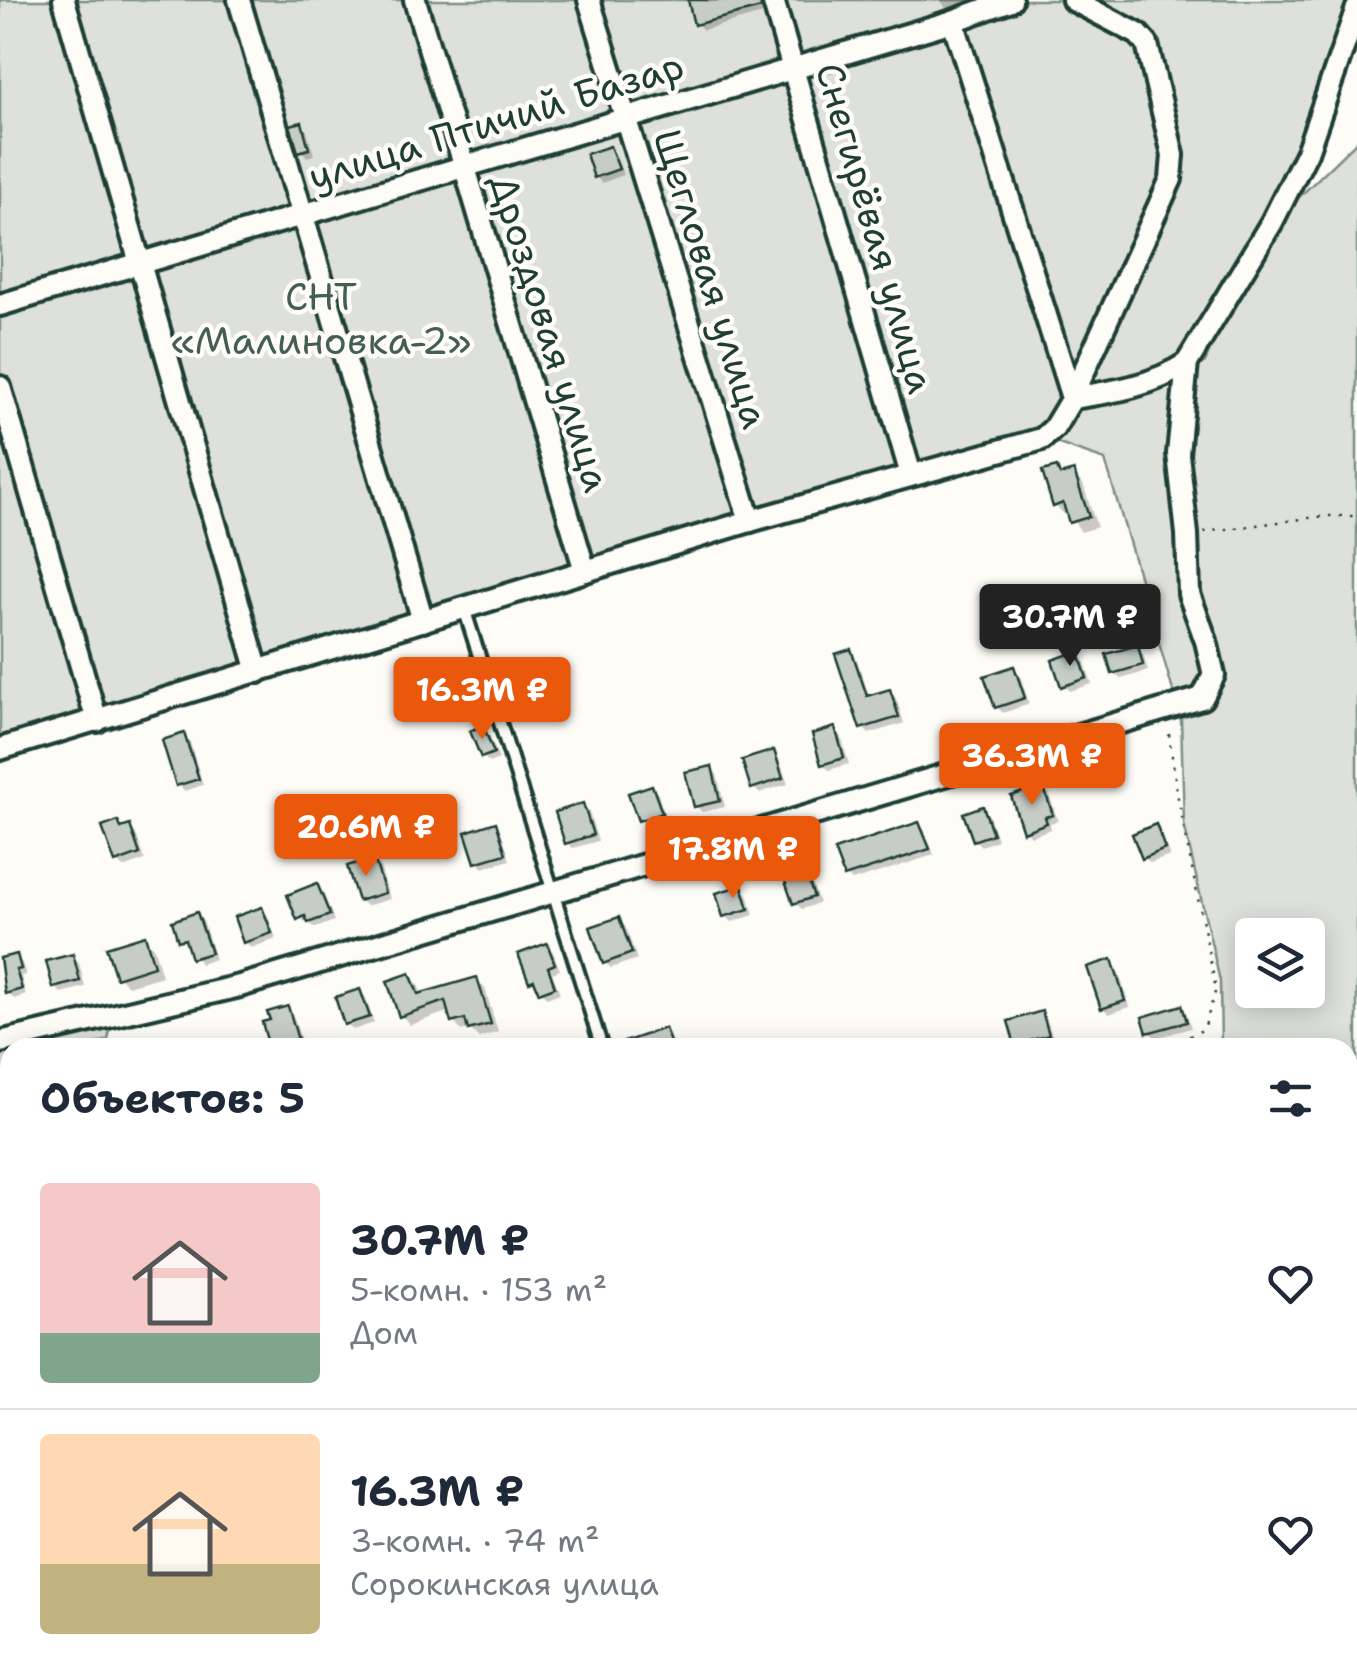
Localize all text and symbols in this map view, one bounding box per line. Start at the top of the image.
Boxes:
street label: улица Птичий Базар [302,39,690,202]
street label: Снегирёвая улица [804,57,947,399]
street label: Щегловая улица [642,123,781,435]
street label: Дроздовая улица [478,168,623,498]
park label: СНТ «Малиновка-2» [171,271,471,366]
pin: 30.7M ₽ [978,584,1162,669]
text: 30.7M ₽ [1002,595,1138,638]
pin: 16.3M ₽ [390,657,574,742]
text: 16.3M ₽ [416,668,548,711]
pin: 36.3M ₽ [940,723,1124,808]
text: 36.3M ₽ [961,734,1103,777]
pin: 20.6M ₽ [274,794,458,879]
text: 20.6M ₽ [296,805,436,848]
pin: 17.8M ₽ [641,816,825,901]
text: 17.8M ₽ [667,827,799,870]
map controls [1235,918,1325,1008]
button: layers [1235,918,1325,1008]
text: Объектов: 5 [40,1070,305,1126]
icon: filters [1263,1071,1318,1126]
text: 30.7M ₽ [350,1212,530,1268]
icon: home [120,1223,240,1343]
icon: heart [1263,1256,1318,1311]
text: 5-комн. · 153 m² [350,1268,607,1311]
text: Дом [350,1311,418,1354]
text: 16.3M ₽ [350,1463,524,1519]
icon: home [120,1474,240,1594]
icon: heart [1263,1507,1318,1562]
text: 3-комн. · 74 m² [350,1519,600,1562]
text: Сорокинская улица [350,1562,659,1605]

